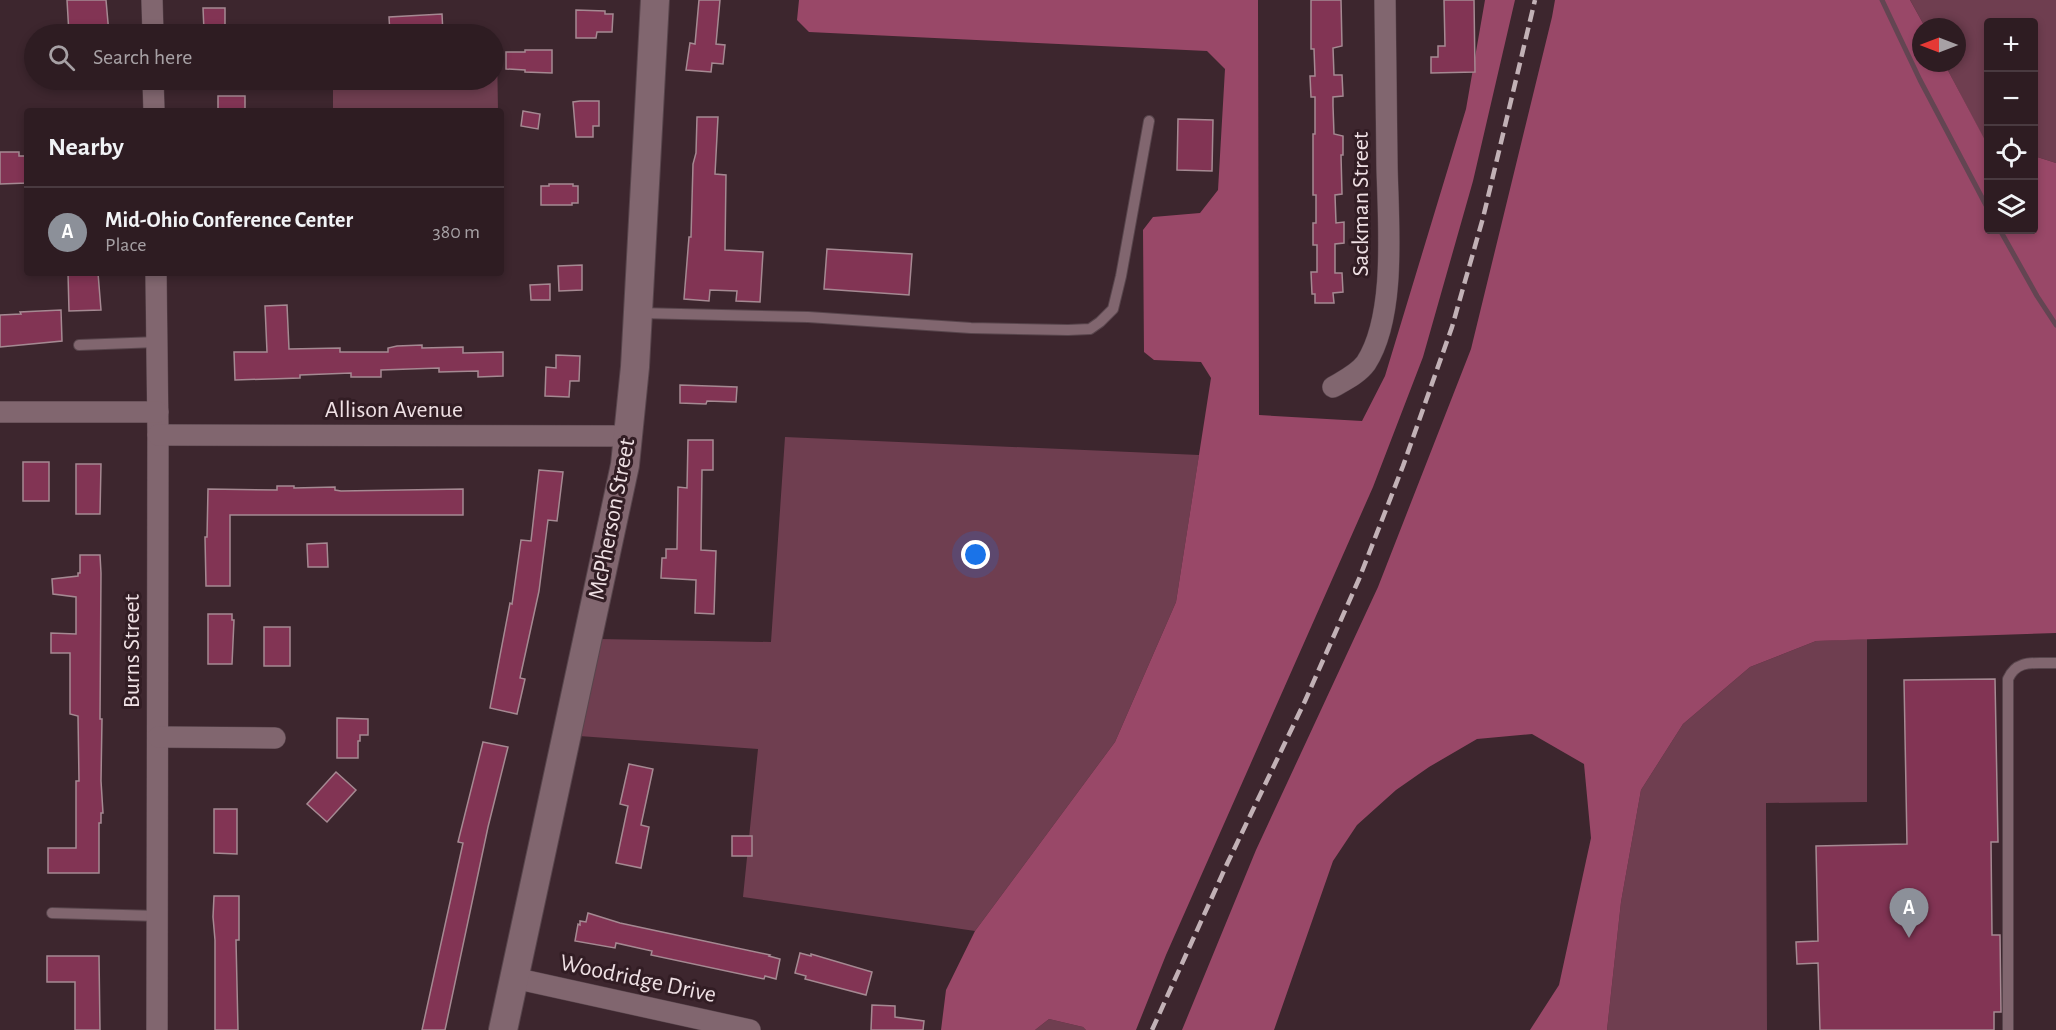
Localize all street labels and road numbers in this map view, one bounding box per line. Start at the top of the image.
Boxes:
street label: Sackman Street [1349,131,1373,276]
street label: Allison Avenue [325,398,463,422]
street label: McPherson Street [585,436,639,602]
street label: Burns Street [120,593,144,708]
street label: Woodridge Drive [558,951,718,1007]

